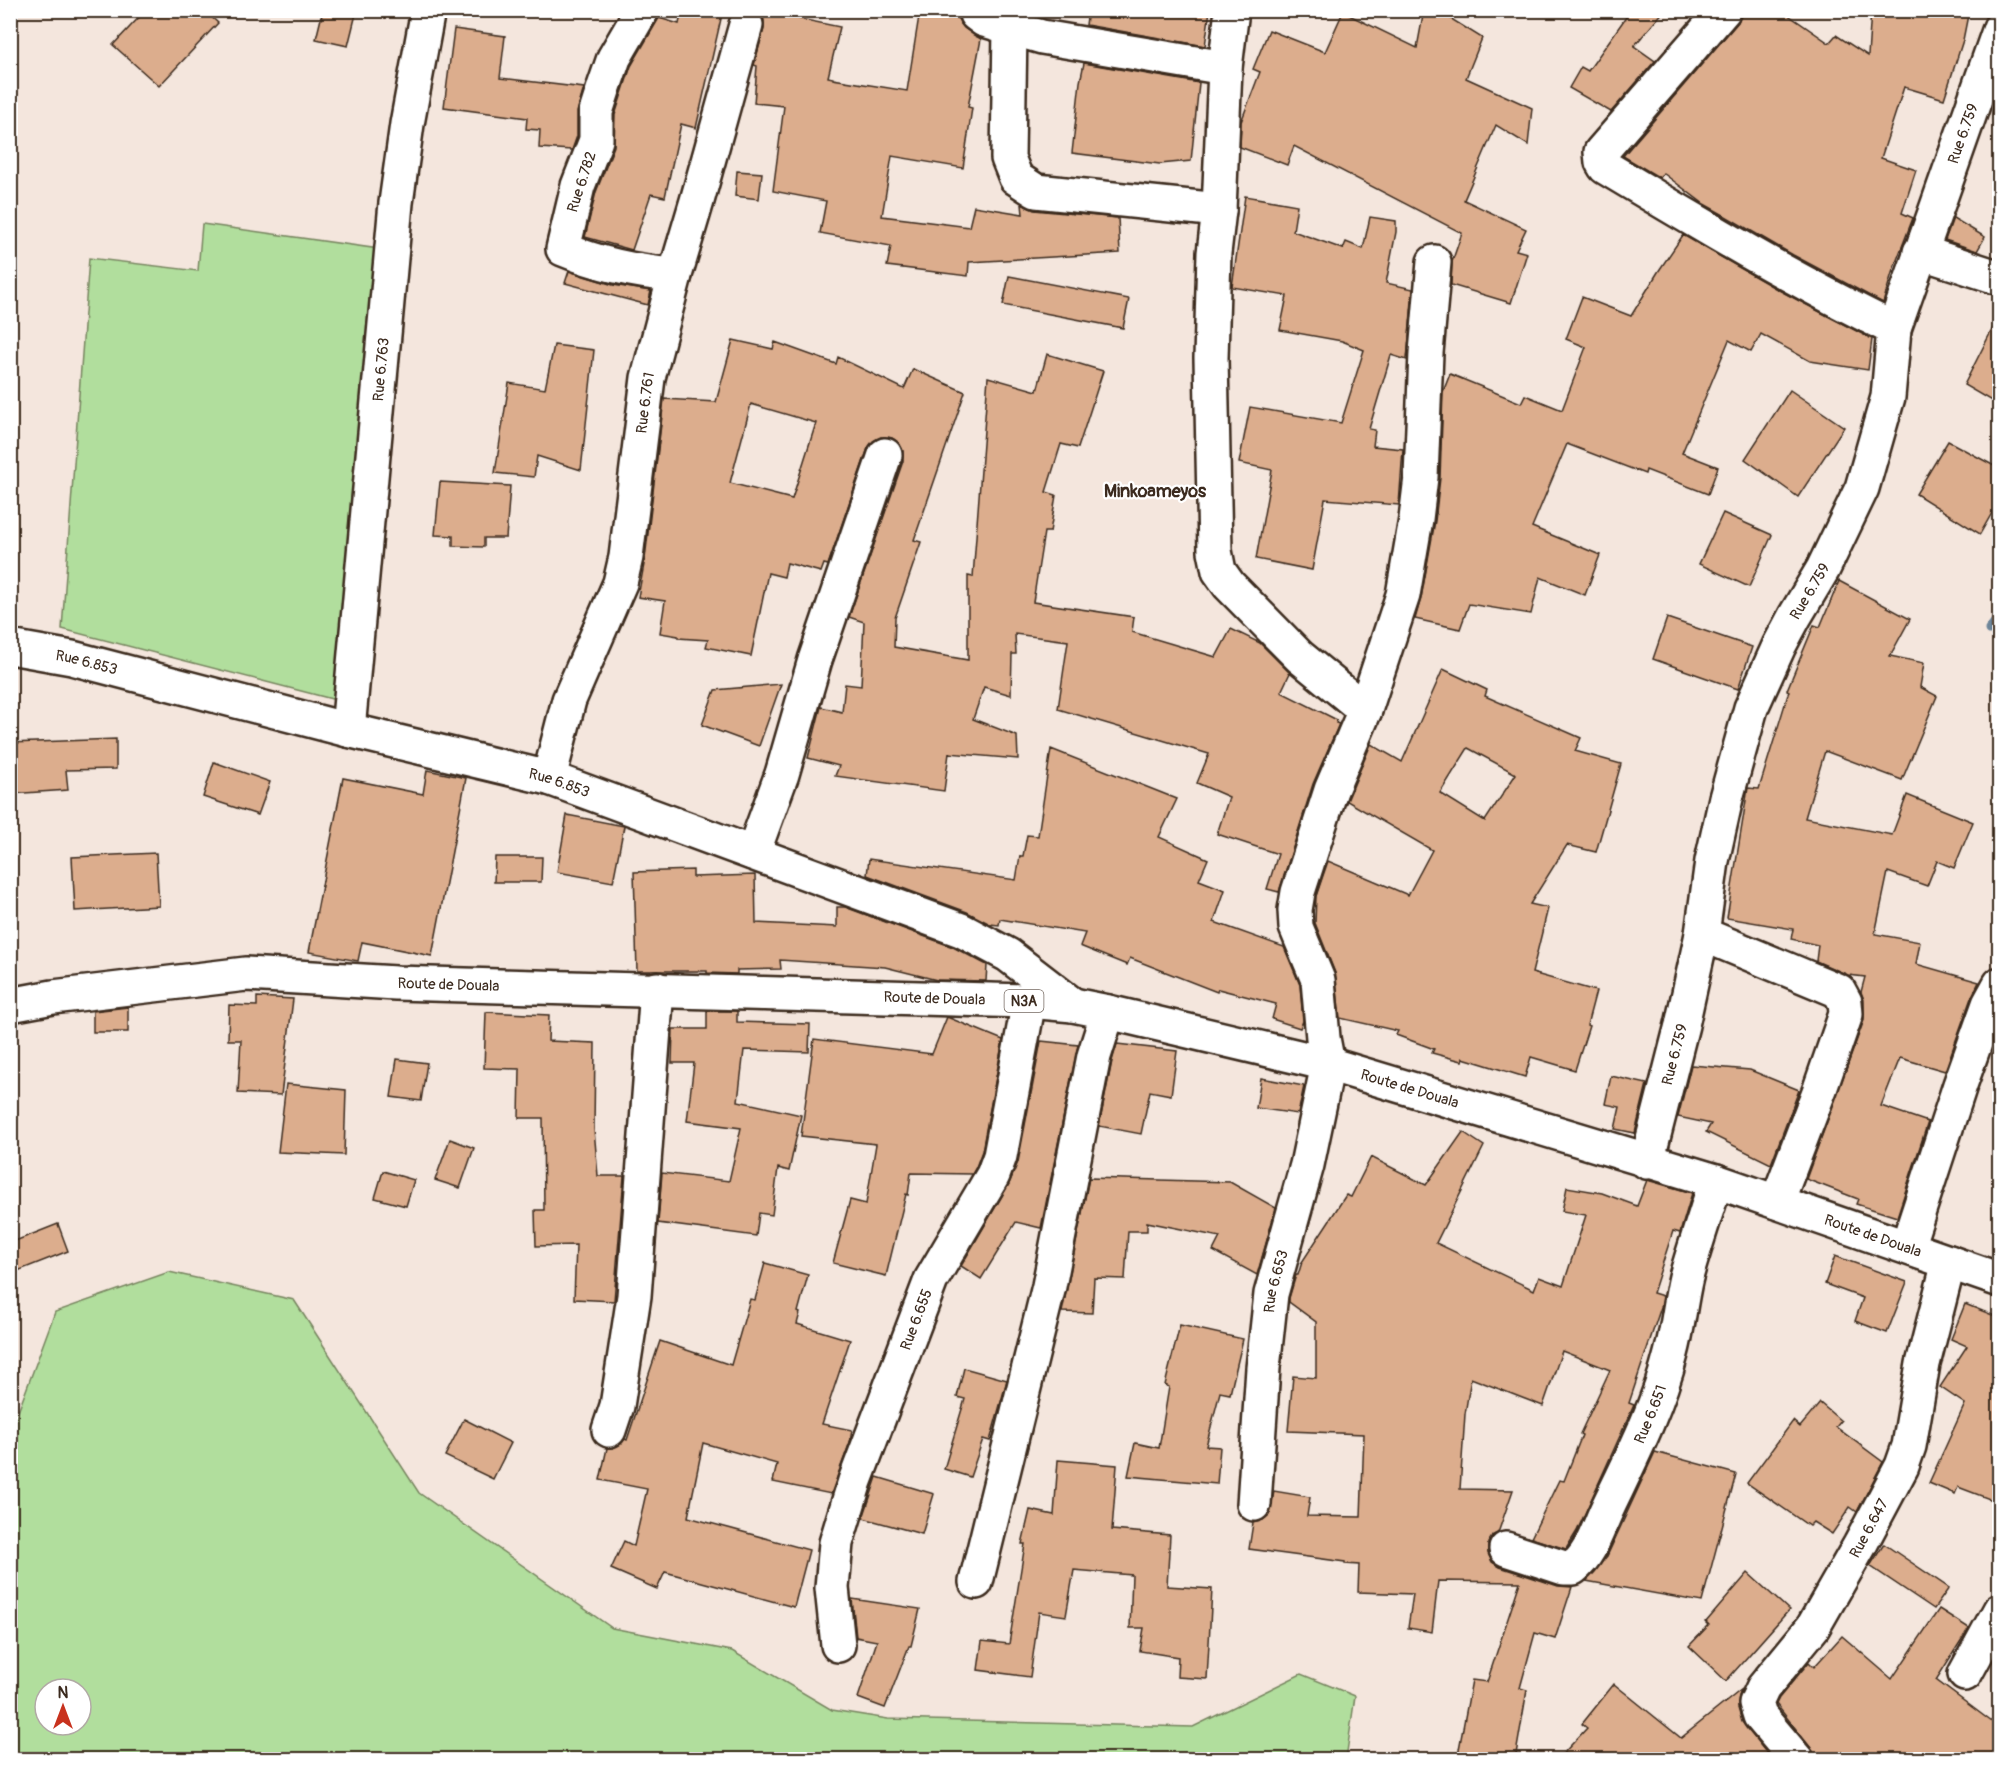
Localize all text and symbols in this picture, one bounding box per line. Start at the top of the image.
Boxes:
street label: Rue 6.759 [1943,101,1982,166]
street label: Rue 6.782 [563,149,601,215]
street label: Rue 6.763 [368,337,393,402]
street label: Rue 6.761 [632,370,659,435]
district label: Minkoameyos [1104,480,1207,503]
street label: Rue 6.759 [1786,560,1834,623]
street label: Rue 6.853 [54,646,119,679]
street label: Rue 6.853 [527,764,592,802]
street label: Route de Douala [397,974,500,995]
street label: Route de Douala [883,987,986,1009]
road number: N3A [1004,990,1044,1012]
street label: Rue 6.759 [1658,1022,1691,1087]
street label: Route de Douala [1358,1065,1461,1112]
street label: Route de Douala [1822,1210,1924,1261]
street label: Rue 6.653 [1260,1248,1292,1314]
street label: Rue 6.655 [896,1286,936,1353]
street label: Rue 6.651 [1630,1382,1671,1447]
street label: Rue 6.647 [1845,1495,1892,1561]
north arrow [33,1677,93,1737]
text: N [58,1683,69,1703]

